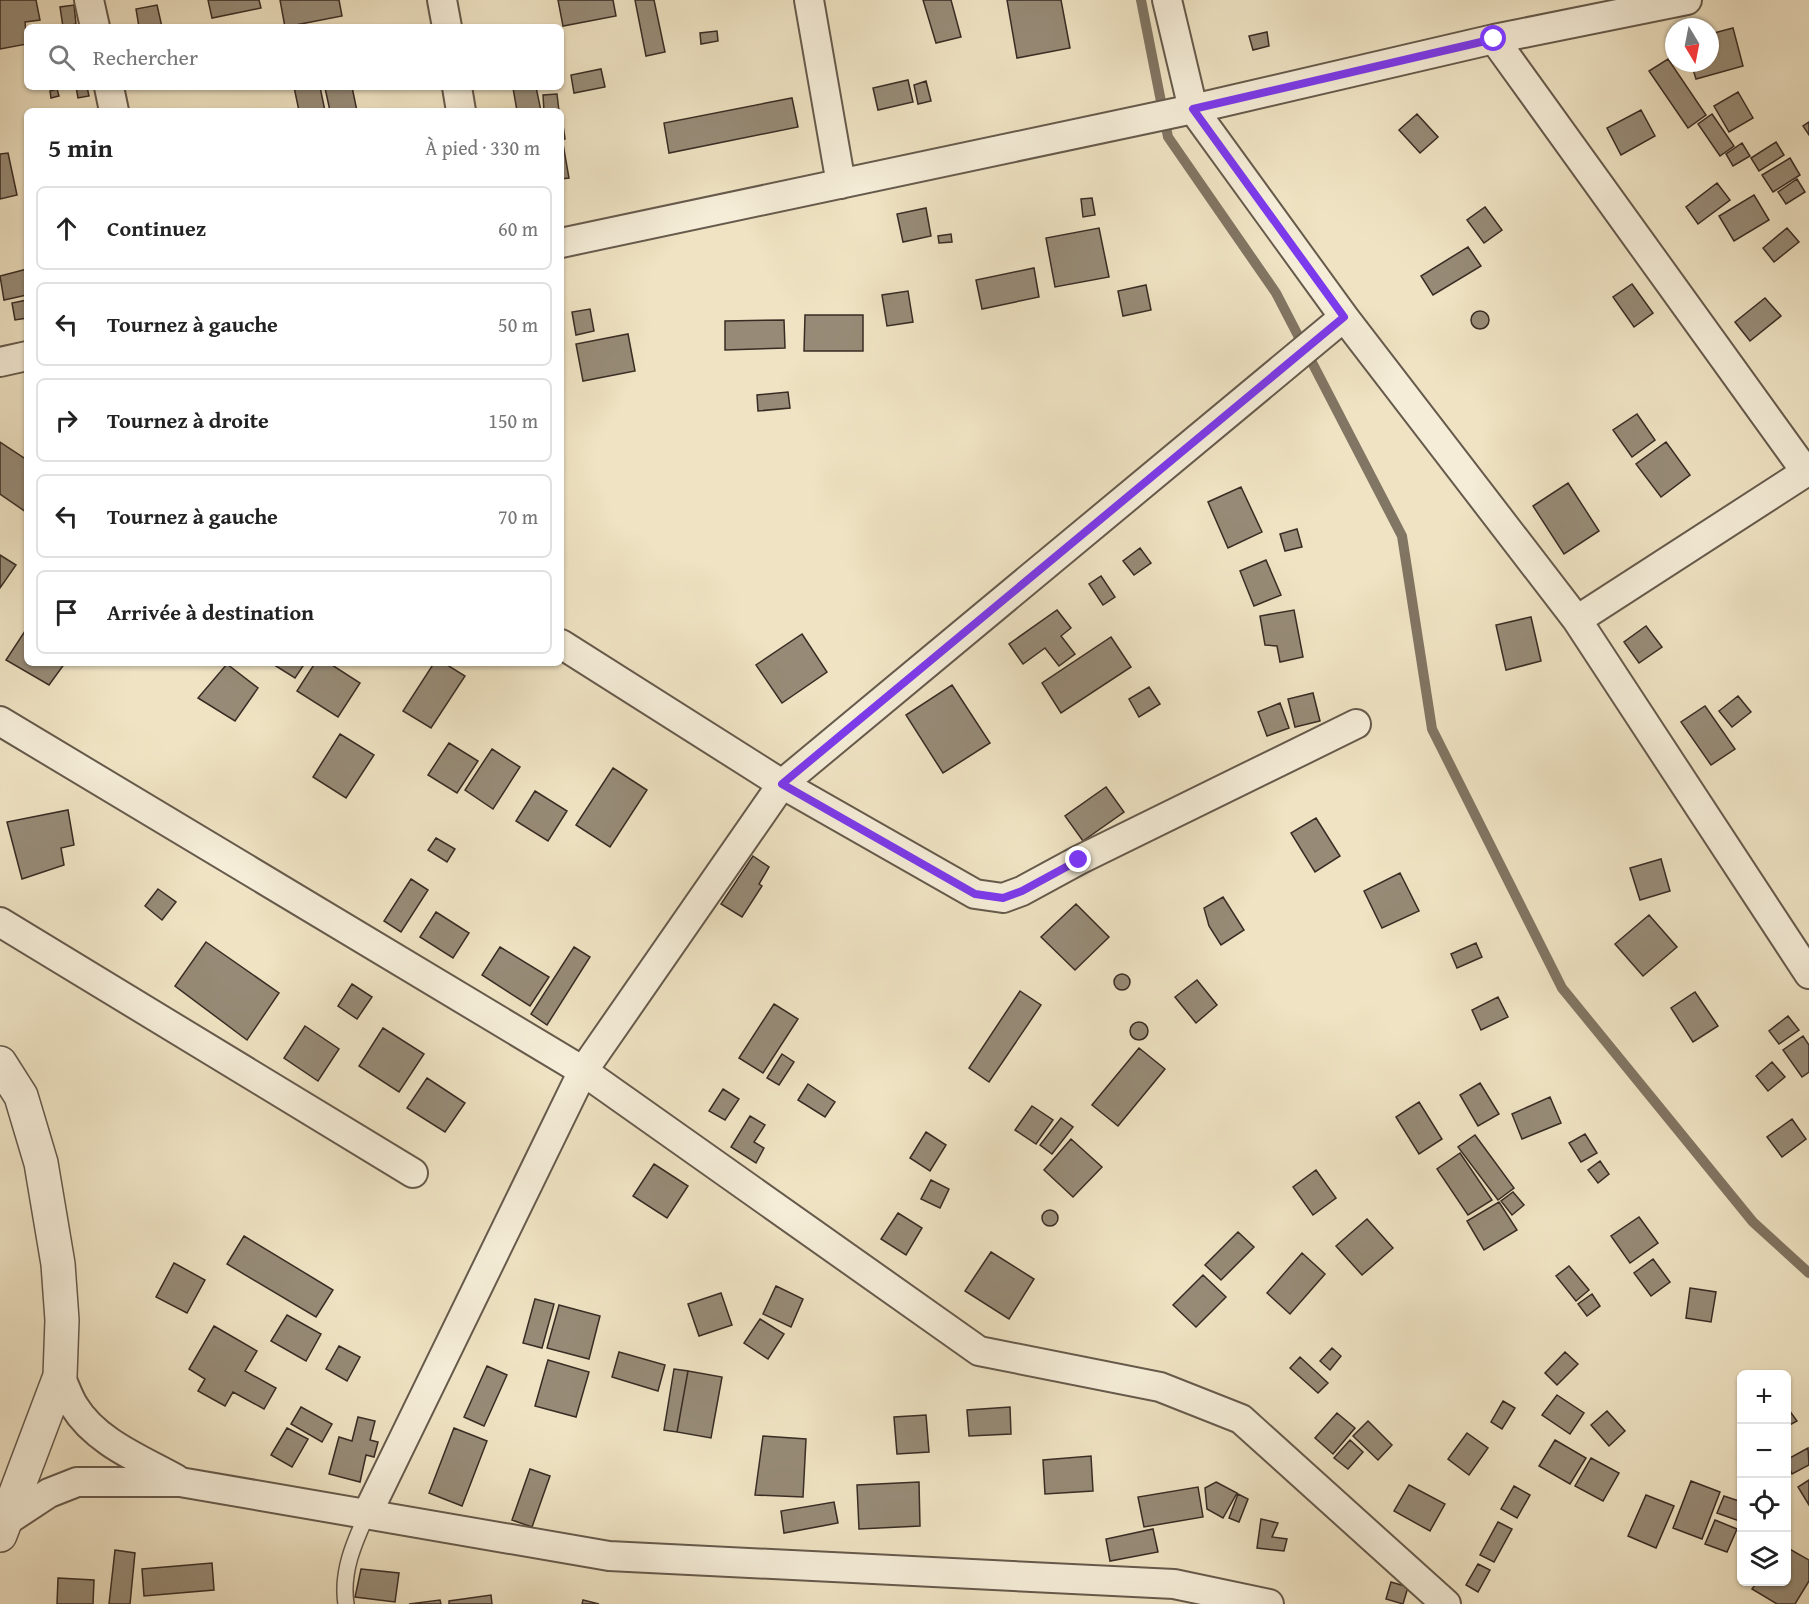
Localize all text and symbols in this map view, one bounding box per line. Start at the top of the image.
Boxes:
north arrow [1665,18,1719,72]
search box [24,24,564,90]
route start [1480,25,1506,51]
icon: search [45,41,78,74]
text: Rechercher [93,41,198,73]
text: 5 min [48,128,113,167]
text: À pied · 330 m [425,133,540,162]
icon: ahead [50,212,83,245]
text: Continuez [107,212,206,244]
text: 60 m [498,214,538,243]
icon: left [50,308,83,341]
text: Tournez à gauche [107,308,278,340]
text: 50 m [498,310,538,339]
icon: right [50,404,83,437]
text: Tournez à droite [107,404,269,436]
text: 150 m [488,406,538,435]
icon: left [50,500,83,533]
text: Tournez à gauche [107,500,278,532]
text: 70 m [498,502,538,531]
icon: arrive [50,596,83,629]
text: Arrivée à destination [107,596,314,628]
route end [1065,846,1091,872]
map controls [1737,1370,1791,1586]
button: + [1737,1370,1791,1424]
button: − [1737,1424,1791,1478]
button: locate [1737,1478,1791,1532]
button: layers [1737,1532,1791,1586]

